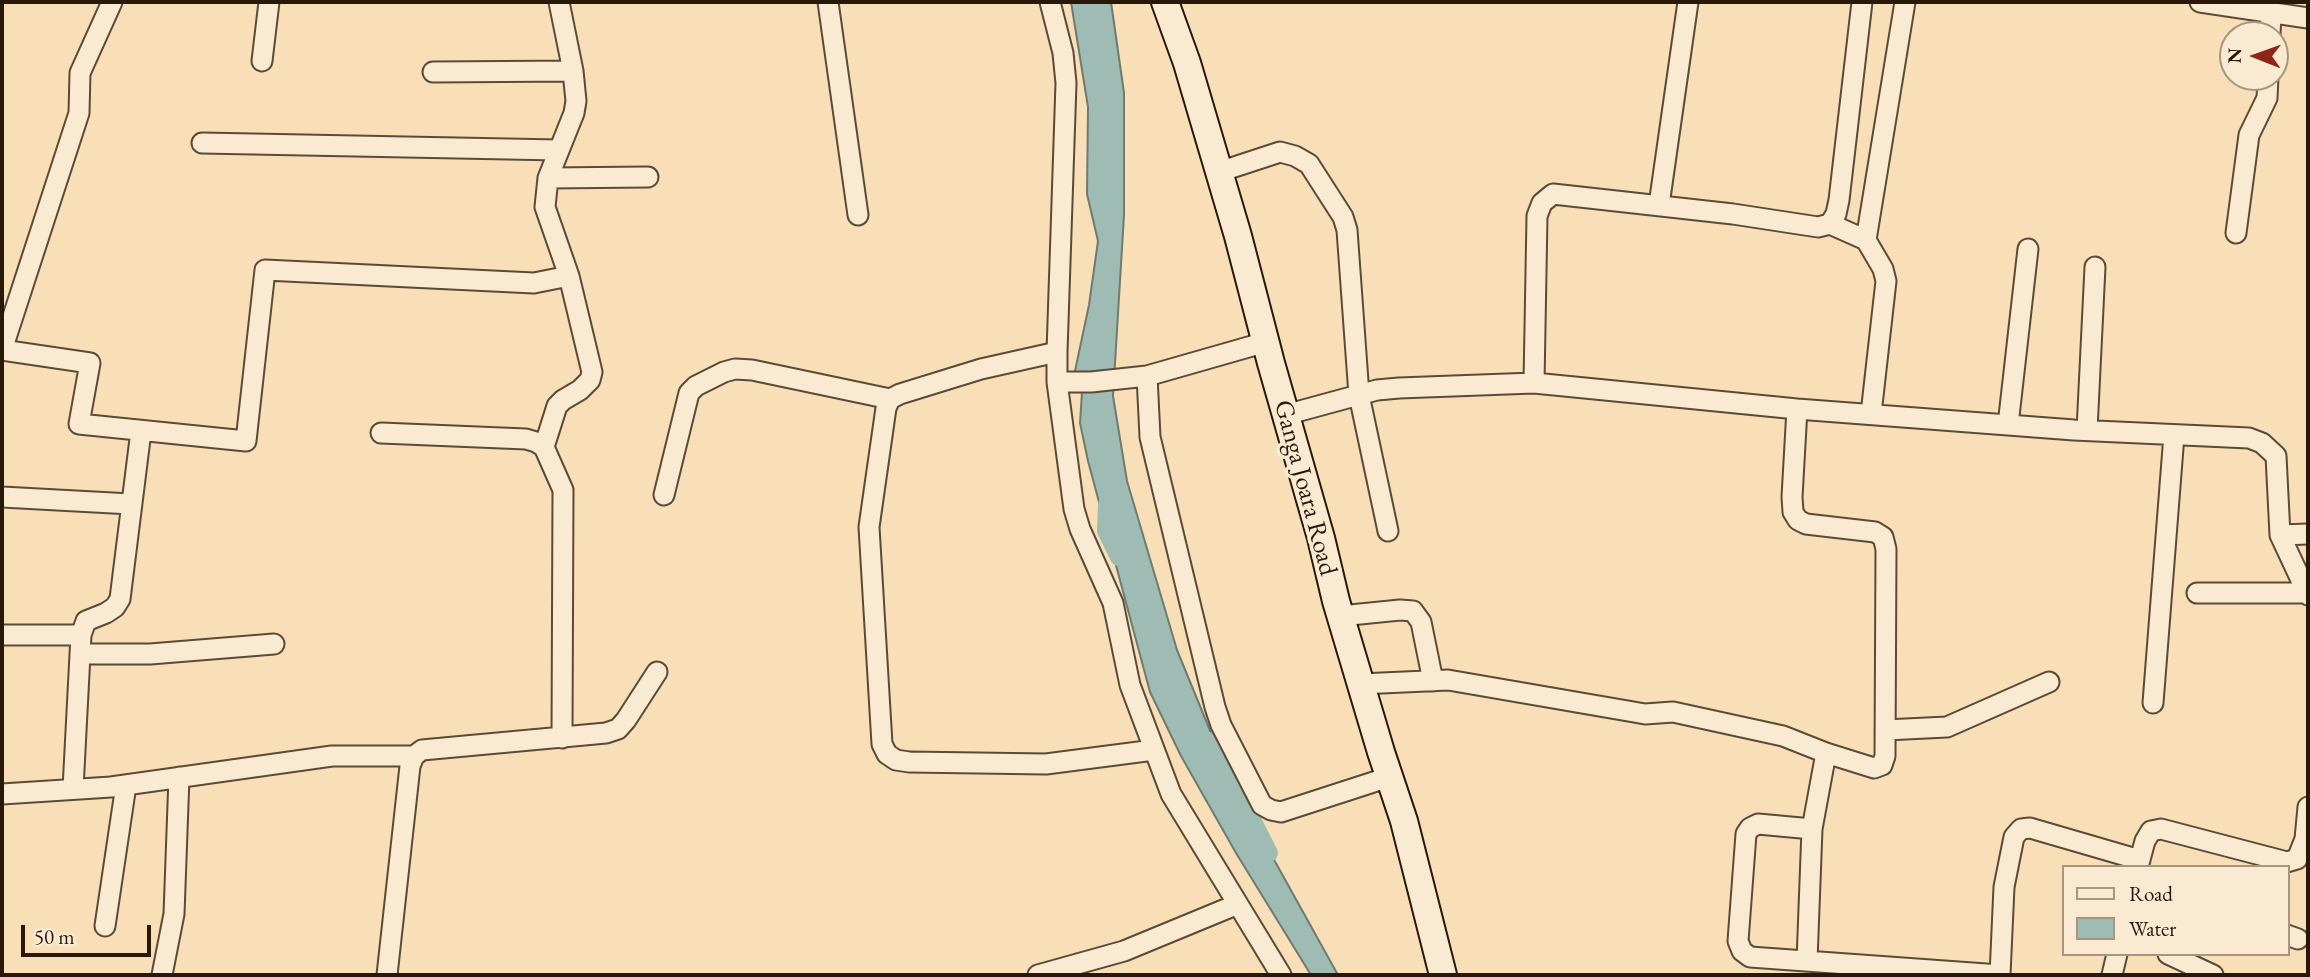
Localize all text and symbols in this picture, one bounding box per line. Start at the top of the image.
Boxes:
north arrow [2219,21,2289,91]
text: N [2222,48,2247,64]
street label: Ganga Joara Road [1267,397,1343,579]
legend [2062,865,2289,956]
text: Road [2129,880,2173,907]
scale bar [24,911,154,955]
text: Water [2129,915,2176,942]
text: 50 m [34,923,75,950]

